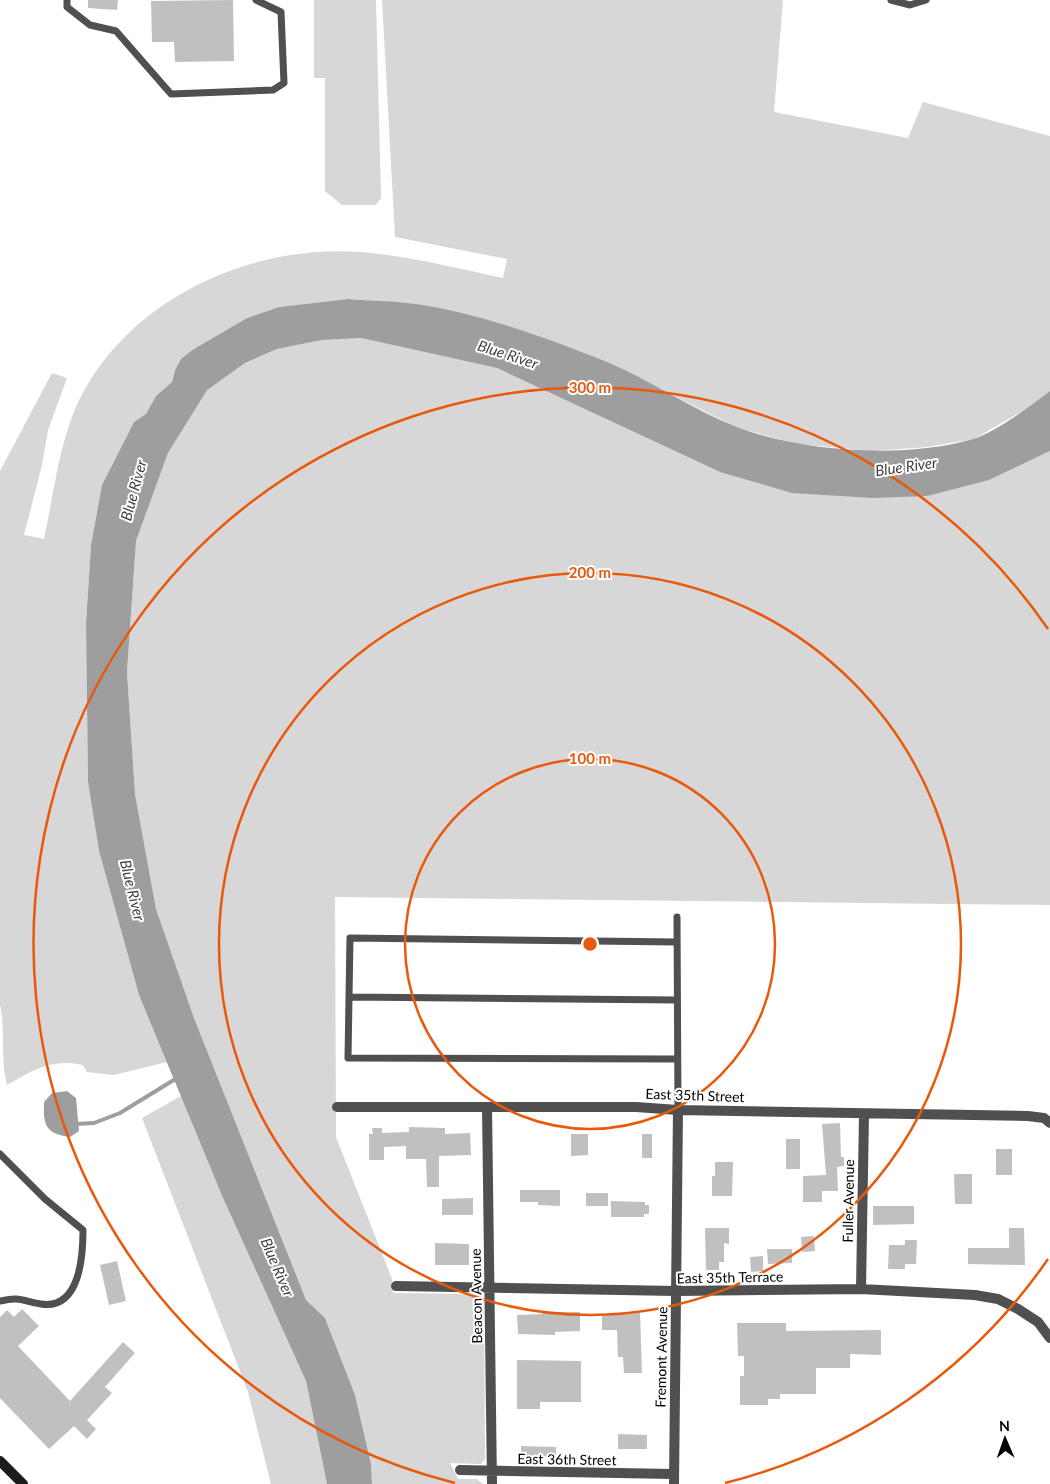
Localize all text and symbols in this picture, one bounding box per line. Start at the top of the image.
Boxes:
water label: Blue River [476,336,541,372]
text: 300 m [569,378,611,396]
water label: Blue River [874,453,939,479]
water label: Blue River [116,457,150,522]
text: 200 m [569,563,611,581]
text: 100 m [569,749,611,767]
water label: Blue River [117,858,149,923]
centre of rings [581,935,599,953]
street label: East 35th Street [645,1085,745,1105]
street label: Fuller Avenue [839,1159,857,1243]
water label: Blue River [258,1235,299,1300]
street label: Beacon Avenue [467,1248,485,1344]
street label: East 35th Terrace [676,1268,784,1286]
street label: Fremont Avenue [652,1306,670,1408]
north arrow [980,1414,1030,1464]
text: N [999,1417,1010,1434]
street label: East 36th Street [517,1450,617,1468]

